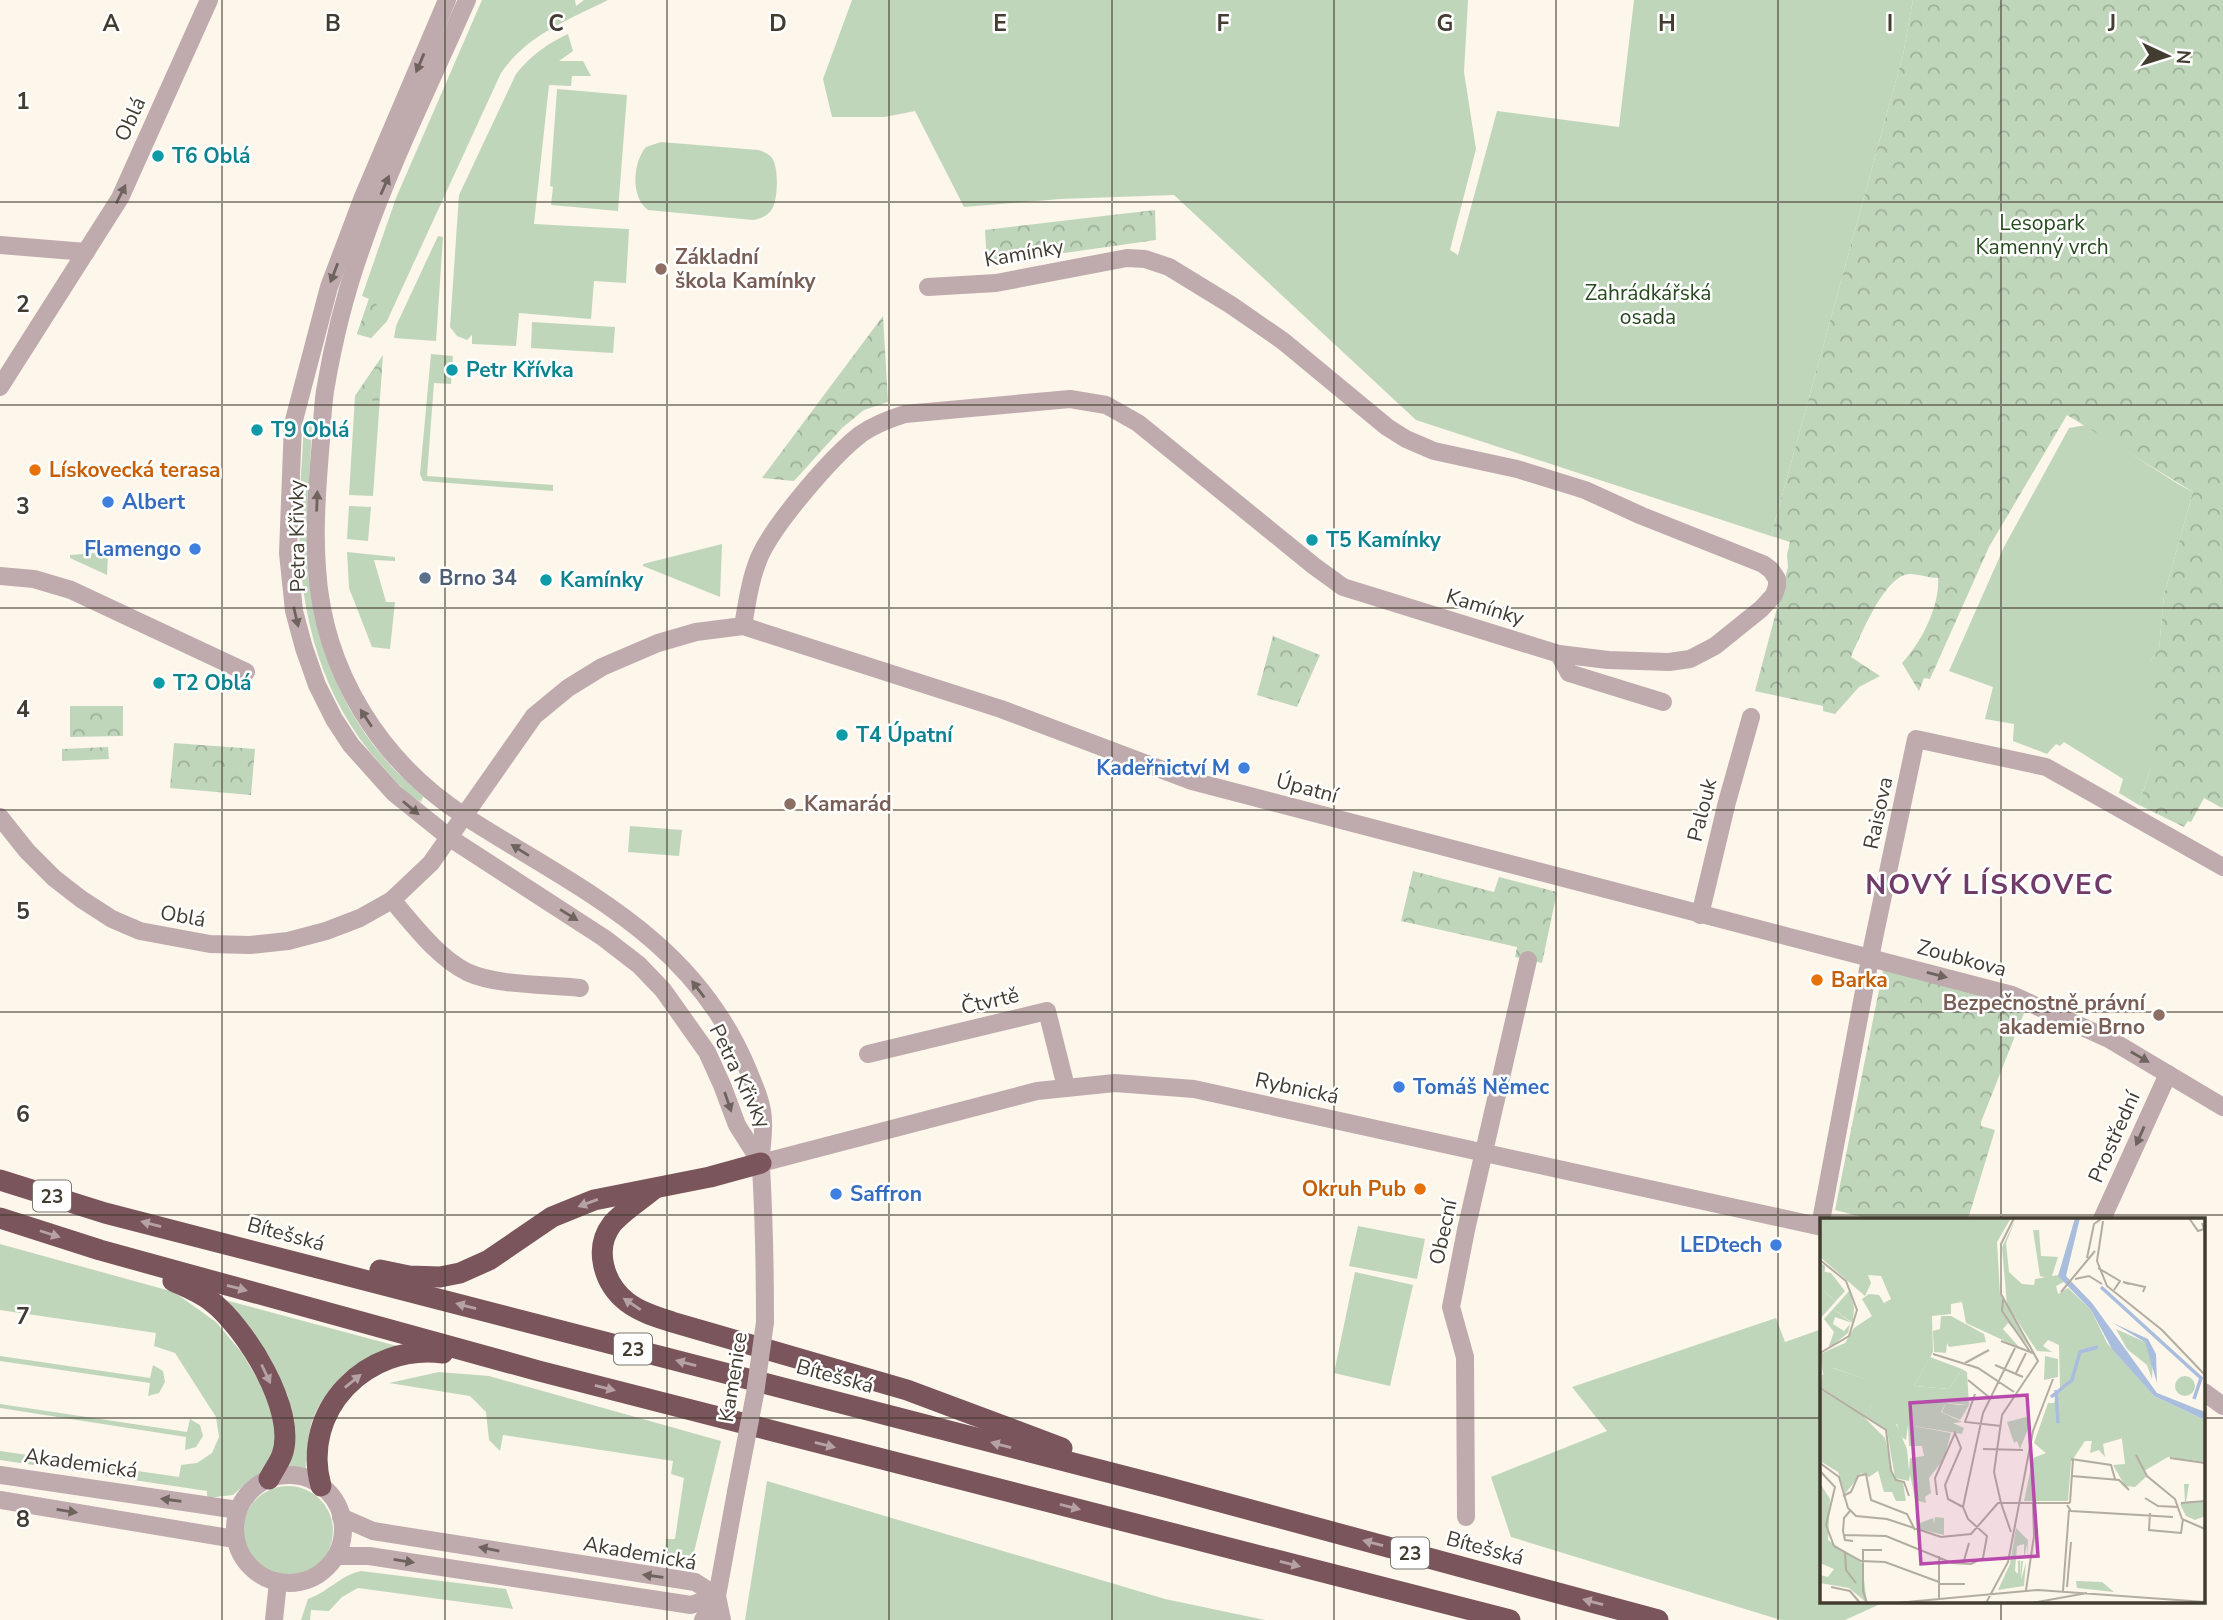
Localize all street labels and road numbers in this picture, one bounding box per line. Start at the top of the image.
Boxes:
street label: Oblá [108,92,152,146]
street label: Kamínky [982,232,1066,274]
street label: Petra Křivky [282,479,312,593]
street label: Kamínky [1443,582,1528,632]
street label: Úpatní [1273,766,1342,810]
street label: Raisova [1857,774,1899,852]
street label: Palouk [1681,775,1723,844]
street label: Oblá [158,898,208,934]
street label: Zoubkova [1914,933,2010,983]
street label: Čtvrtě [958,981,1022,1021]
street label: Petra Křivky [703,1019,777,1133]
street label: Rybnická [1252,1065,1342,1111]
street label: Prostřední [2081,1086,2147,1187]
road number: 23 [33,1180,71,1212]
street label: Obecní [1422,1196,1464,1267]
street label: Bítešská [244,1210,328,1258]
street label: Kamenice [712,1330,754,1424]
road number: 23 [614,1334,652,1364]
street label: Bítešská [793,1352,877,1400]
street label: Akademická [22,1441,140,1485]
street label: Bítešská [1443,1524,1527,1572]
street label: Akademická [581,1529,699,1577]
road number: 23 [1391,1538,1429,1568]

